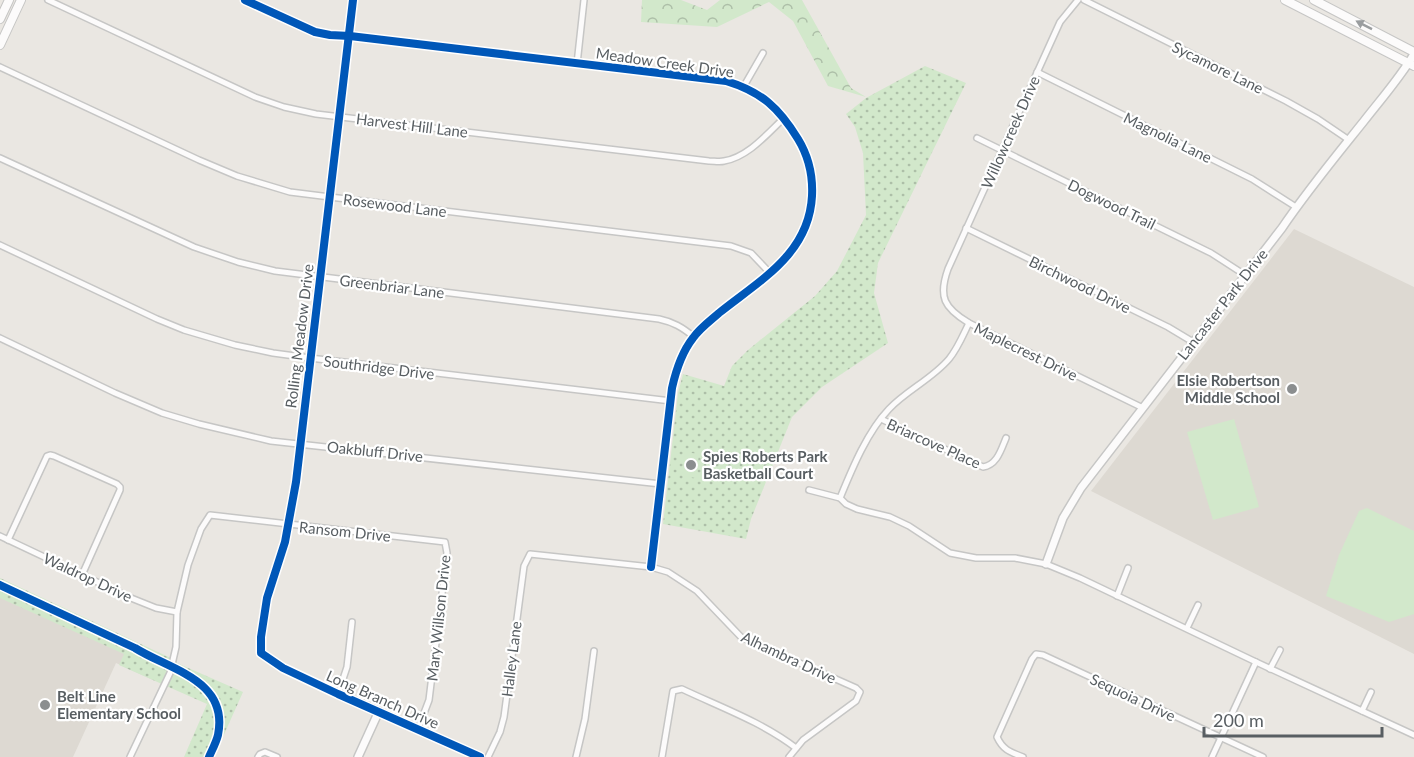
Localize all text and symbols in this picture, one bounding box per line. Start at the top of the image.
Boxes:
one-way arrow [1356,20,1373,30]
street label: Sycamore Lane [1170,37,1267,97]
street label: Meadow Creek Drive [595,43,735,81]
street label: Willowcreek Drive [977,73,1043,191]
street label: Magnolia Lane [1121,108,1215,166]
street label: Harvest Hill Lane [355,109,469,141]
street label: Dogwood Trail [1065,175,1159,233]
street label: Rosewood Lane [342,190,448,220]
street label: Lancaster Park Drive [1173,245,1271,363]
street label: Birchwood Drive [1026,252,1134,316]
street label: Rolling Meadow Drive [281,263,317,409]
street label: Greenbriar Lane [339,271,446,301]
street label: Maplecrest Drive [971,318,1081,384]
street label: Southridge Drive [323,351,435,383]
place label: Elsie Robertson Middle School [1176,371,1280,406]
marker: Elsie Robertson Middle School [1285,382,1299,396]
street label: Briarcove Place [884,414,984,472]
street label: Oakbluff Drive [326,437,424,465]
place label: Spies Roberts Park Basketball Court [703,447,829,482]
marker: Spies Roberts Park Basketball Court [684,458,698,472]
street label: Ransom Drive [298,517,392,545]
street label: Waldrop Drive [41,549,135,605]
street label: Mary Willson Drive [422,554,454,682]
street label: Halley Lane [497,620,525,698]
street label: Alhambra Drive [739,627,839,687]
street label: Long Branch Drive [324,666,442,732]
street label: Sequoia Drive [1088,669,1179,725]
place label: Belt Line Elementary School [57,687,181,722]
marker: Belt Line Elementary School [38,698,52,712]
scale bar [1204,700,1382,738]
text: 200 m [1213,709,1264,731]

